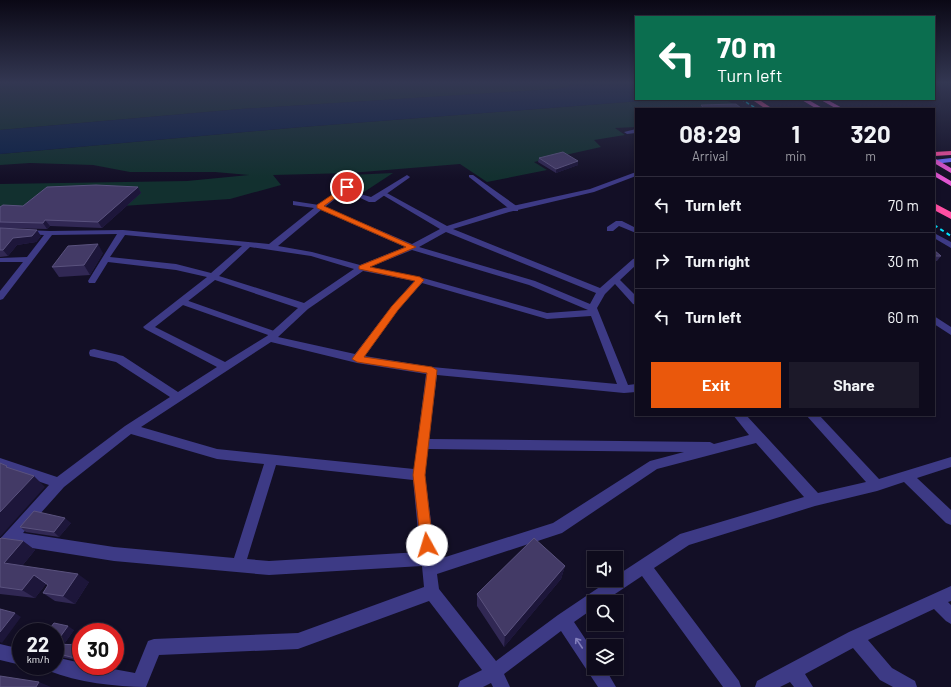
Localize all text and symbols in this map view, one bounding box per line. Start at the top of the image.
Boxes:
text: 70 m [717,30,776,64]
icon: left [651,32,703,84]
text: Turn left [717,64,783,86]
text: 08:29 [679,119,741,148]
text: 1 [791,119,800,148]
text: 320 [851,119,891,148]
text: Arrival [692,148,728,164]
text: min [785,148,806,164]
text: m [865,148,876,164]
pin [330,170,364,204]
icon: arrive [336,176,358,198]
icon: left [651,194,673,216]
text: Turn left [685,196,741,214]
text: 70 m [888,196,919,214]
icon: right [651,250,673,272]
text: Turn right [685,252,750,270]
text: 30 m [887,252,919,270]
icon: left [651,306,673,328]
text: Turn left [685,308,741,326]
text: 60 m [887,308,919,326]
button: Exit [651,362,781,408]
button: Share [789,362,919,408]
position arrow [406,524,448,566]
map controls [587,551,623,675]
button: sound [587,551,623,587]
button: search [587,595,623,631]
speed limit sign: 30 [72,623,124,675]
text: 22 [27,632,49,656]
one-way arrow [575,638,583,649]
button: layers [587,639,623,675]
text: km/h [27,653,49,665]

